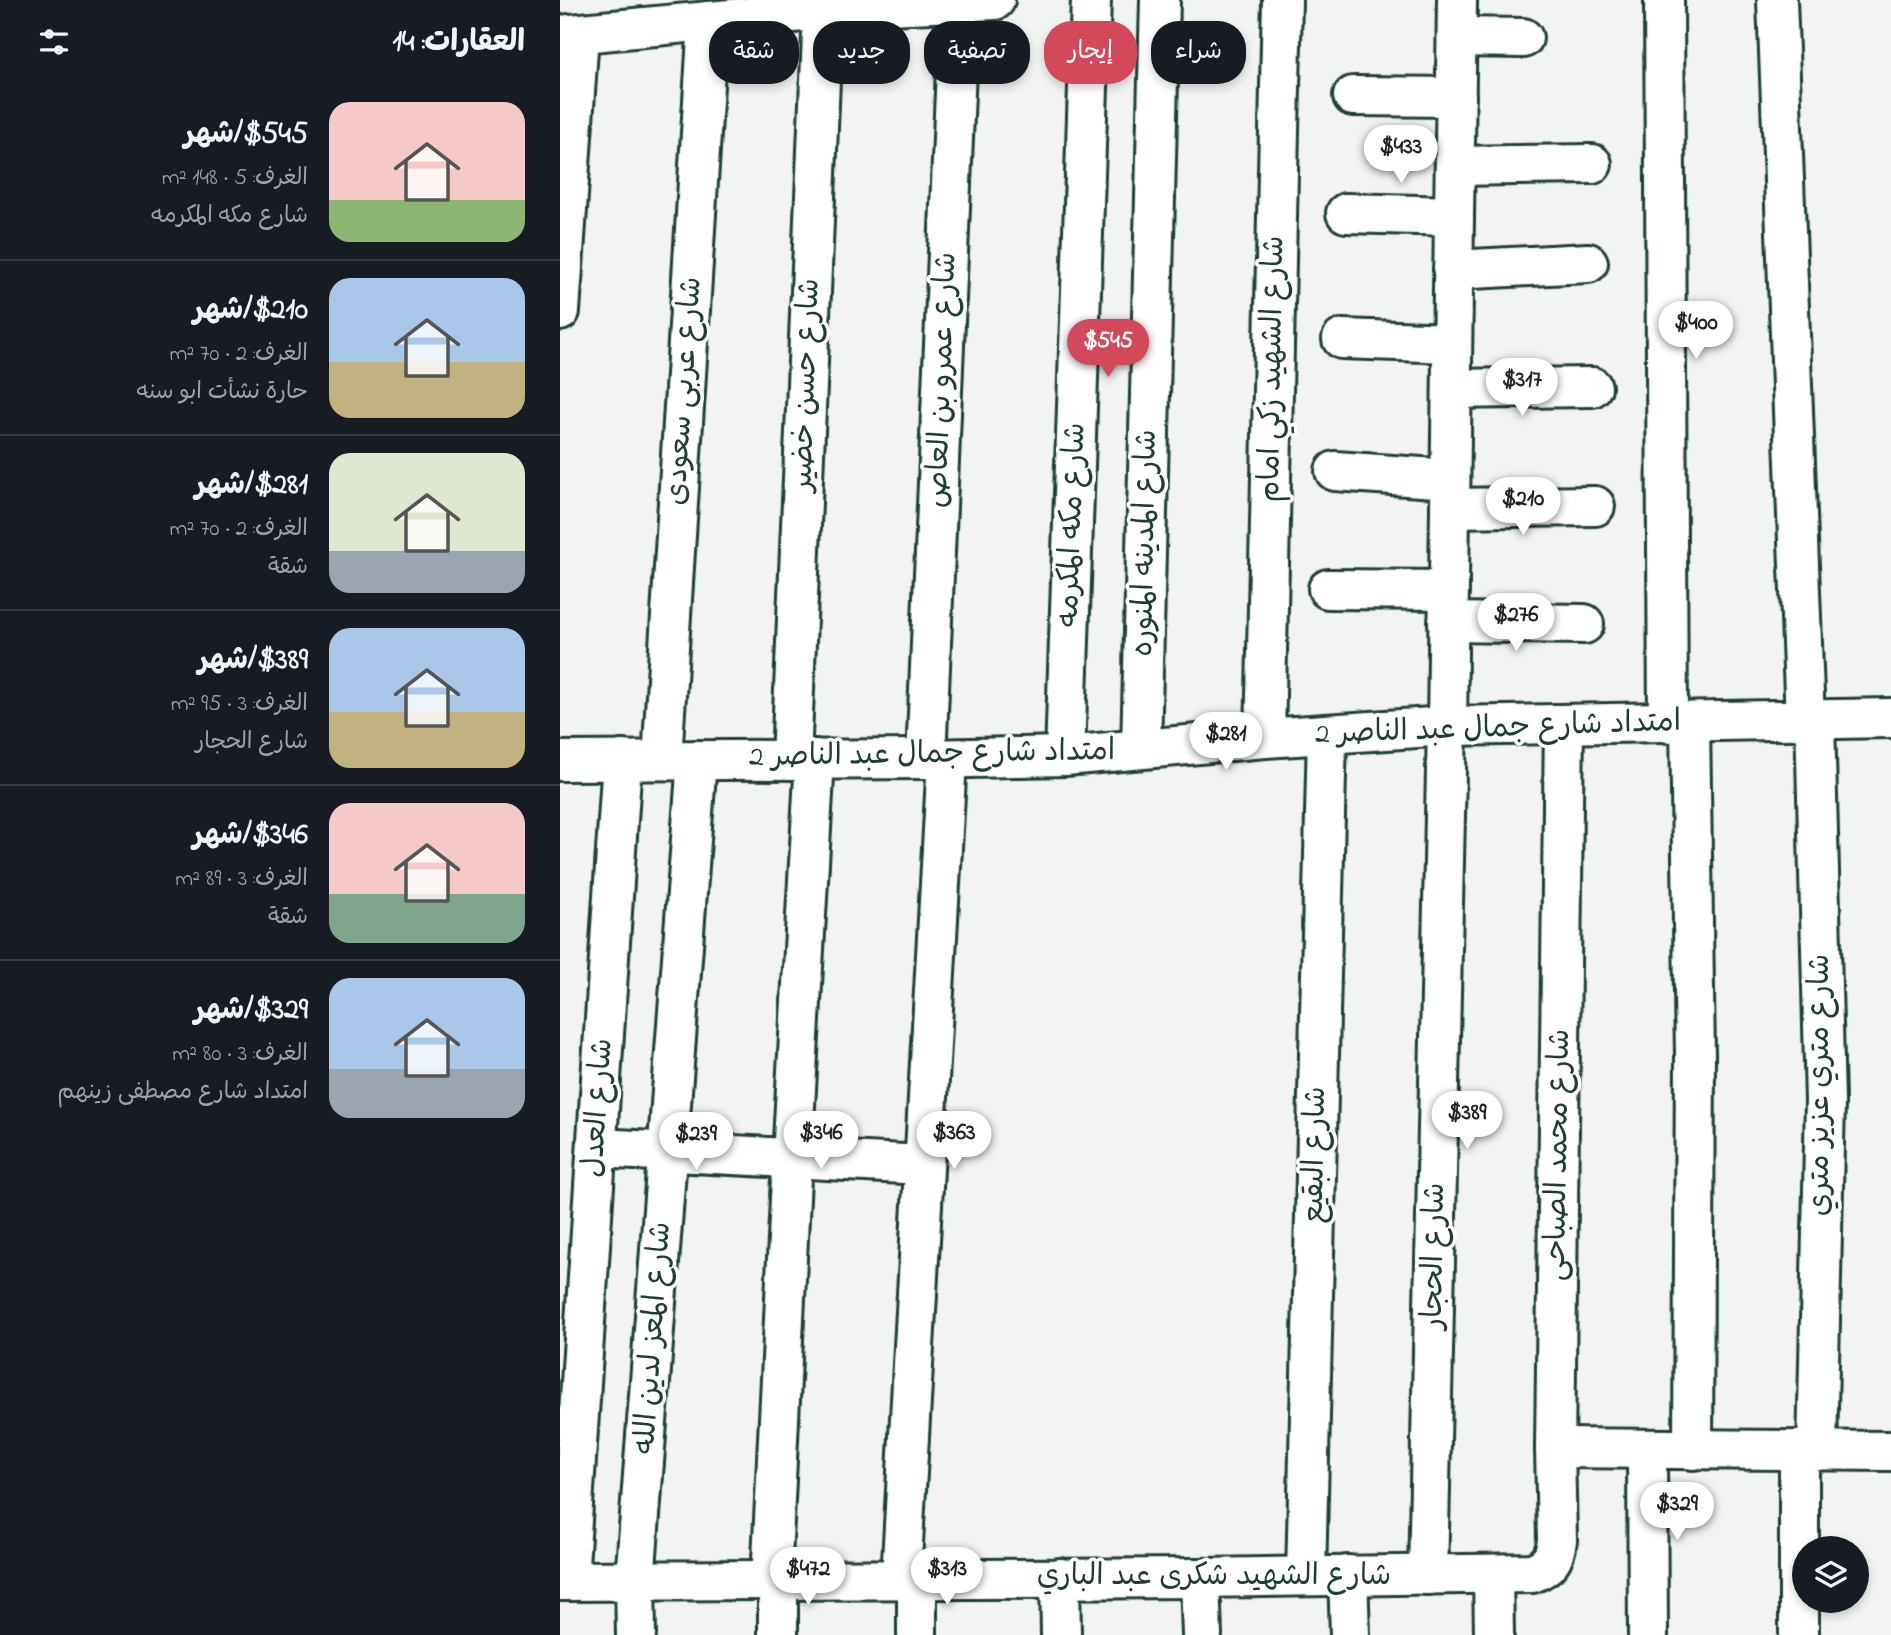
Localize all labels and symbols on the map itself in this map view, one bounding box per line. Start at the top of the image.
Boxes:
pin: $433 [1360,125,1442,185]
street label: شارع الشهيد زكي امام [1249,235,1298,503]
street label: شارع عمرو بن العاص [917,251,969,509]
street label: شارع عربى سعودى [655,275,715,507]
street label: شارع حسن خضير [781,277,833,496]
pin: $400 [1655,302,1737,361]
pin: $545 [1067,320,1149,379]
pin: $317 [1481,358,1563,418]
street label: شارع مكه المكرمه [1047,422,1099,628]
street label: شارع المدينه المنوره [1122,429,1170,657]
pin: $210 [1482,477,1564,537]
pin: $276 [1475,594,1557,653]
street label: امتداد شارع جمال عبد الناصر 2 [1314,701,1682,757]
pin: $281 [1185,712,1267,772]
street label: امتداد شارع جمال عبد الناصر 2 [748,730,1116,780]
street label: شارع متري عزيز متري [1799,954,1843,1216]
street label: شارع محمد الصباحى [1535,1029,1583,1281]
street label: شارع العدل [572,1037,626,1179]
street label: شارع البقيع [1293,1086,1339,1224]
pin: $389 [1426,1092,1508,1151]
pin: $239 [655,1112,737,1172]
pin: $346 [780,1112,862,1171]
pin: $363 [913,1112,995,1171]
street label: شارع الحجار [1412,1182,1458,1333]
street label: شارع المعز لدين الله [624,1220,684,1456]
pin: $329 [1636,1482,1718,1542]
pin: $472 [767,1548,849,1607]
pin: $313 [906,1548,988,1607]
street label: شارع الشهيد شكرى عبد الباري [1037,1555,1391,1599]

